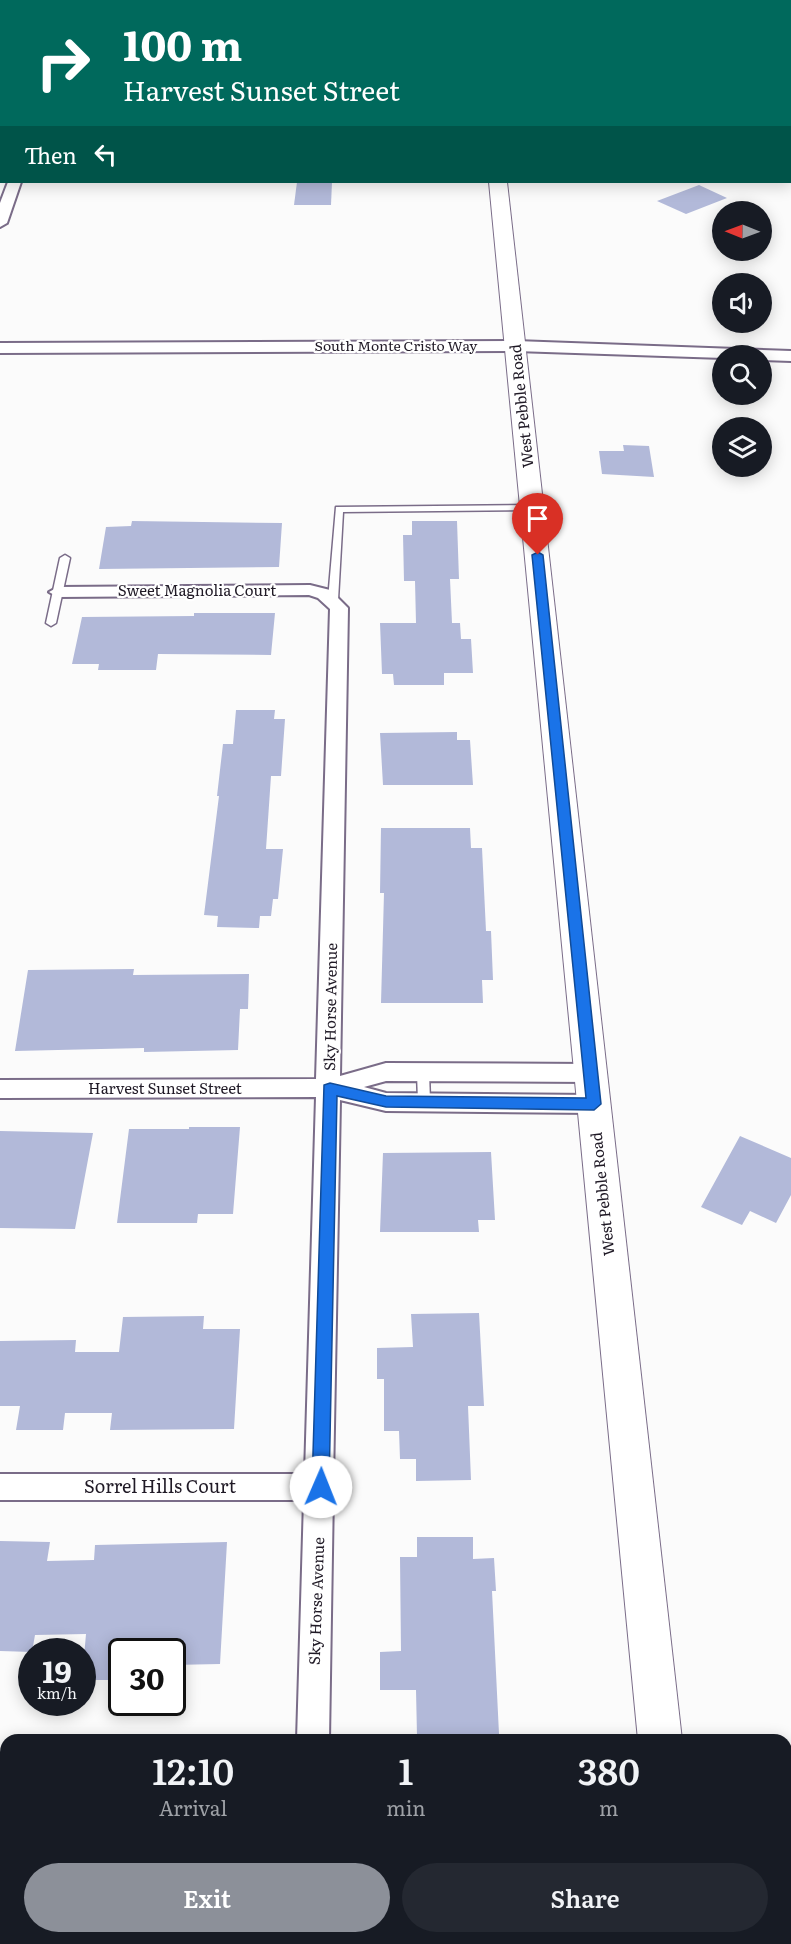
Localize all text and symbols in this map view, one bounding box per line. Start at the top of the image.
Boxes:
text: 100 m [123,12,242,74]
icon: right [24,24,102,102]
text: Harvest Sunset Street [123,69,400,109]
text: Then [24,138,77,171]
icon: left [89,138,122,171]
north arrow [712,201,772,261]
map controls [712,201,772,477]
button: sound [712,273,772,333]
street label: South Monte Cristo Way [315,335,478,355]
street label: West Pebble Road [503,343,538,469]
button: search [712,345,772,405]
button: layers [712,417,772,477]
pin [512,493,563,555]
icon: arrive [521,502,554,535]
street label: Sweet Magnolia Court [118,578,276,601]
street label: Sky Horse Avenue [317,943,342,1071]
street label: Harvest Sunset Street [88,1076,242,1099]
street label: West Pebble Road [584,1131,619,1257]
position arrow [289,1455,353,1519]
street label: Sorrel Hills Court [84,1472,237,1499]
street label: Sky Horse Avenue [302,1536,329,1665]
speed limit sign: 30 [108,1638,186,1716]
text: 19 [42,1648,72,1692]
text: km/h [37,1681,77,1704]
text: 12:10 [152,1743,234,1796]
text: 1 [399,1743,413,1796]
text: 380 [578,1743,640,1796]
text: Arrival [159,1792,227,1822]
text: min [386,1792,426,1822]
text: m [599,1792,618,1822]
button: Exit [24,1863,390,1932]
button: Share [402,1863,768,1932]

